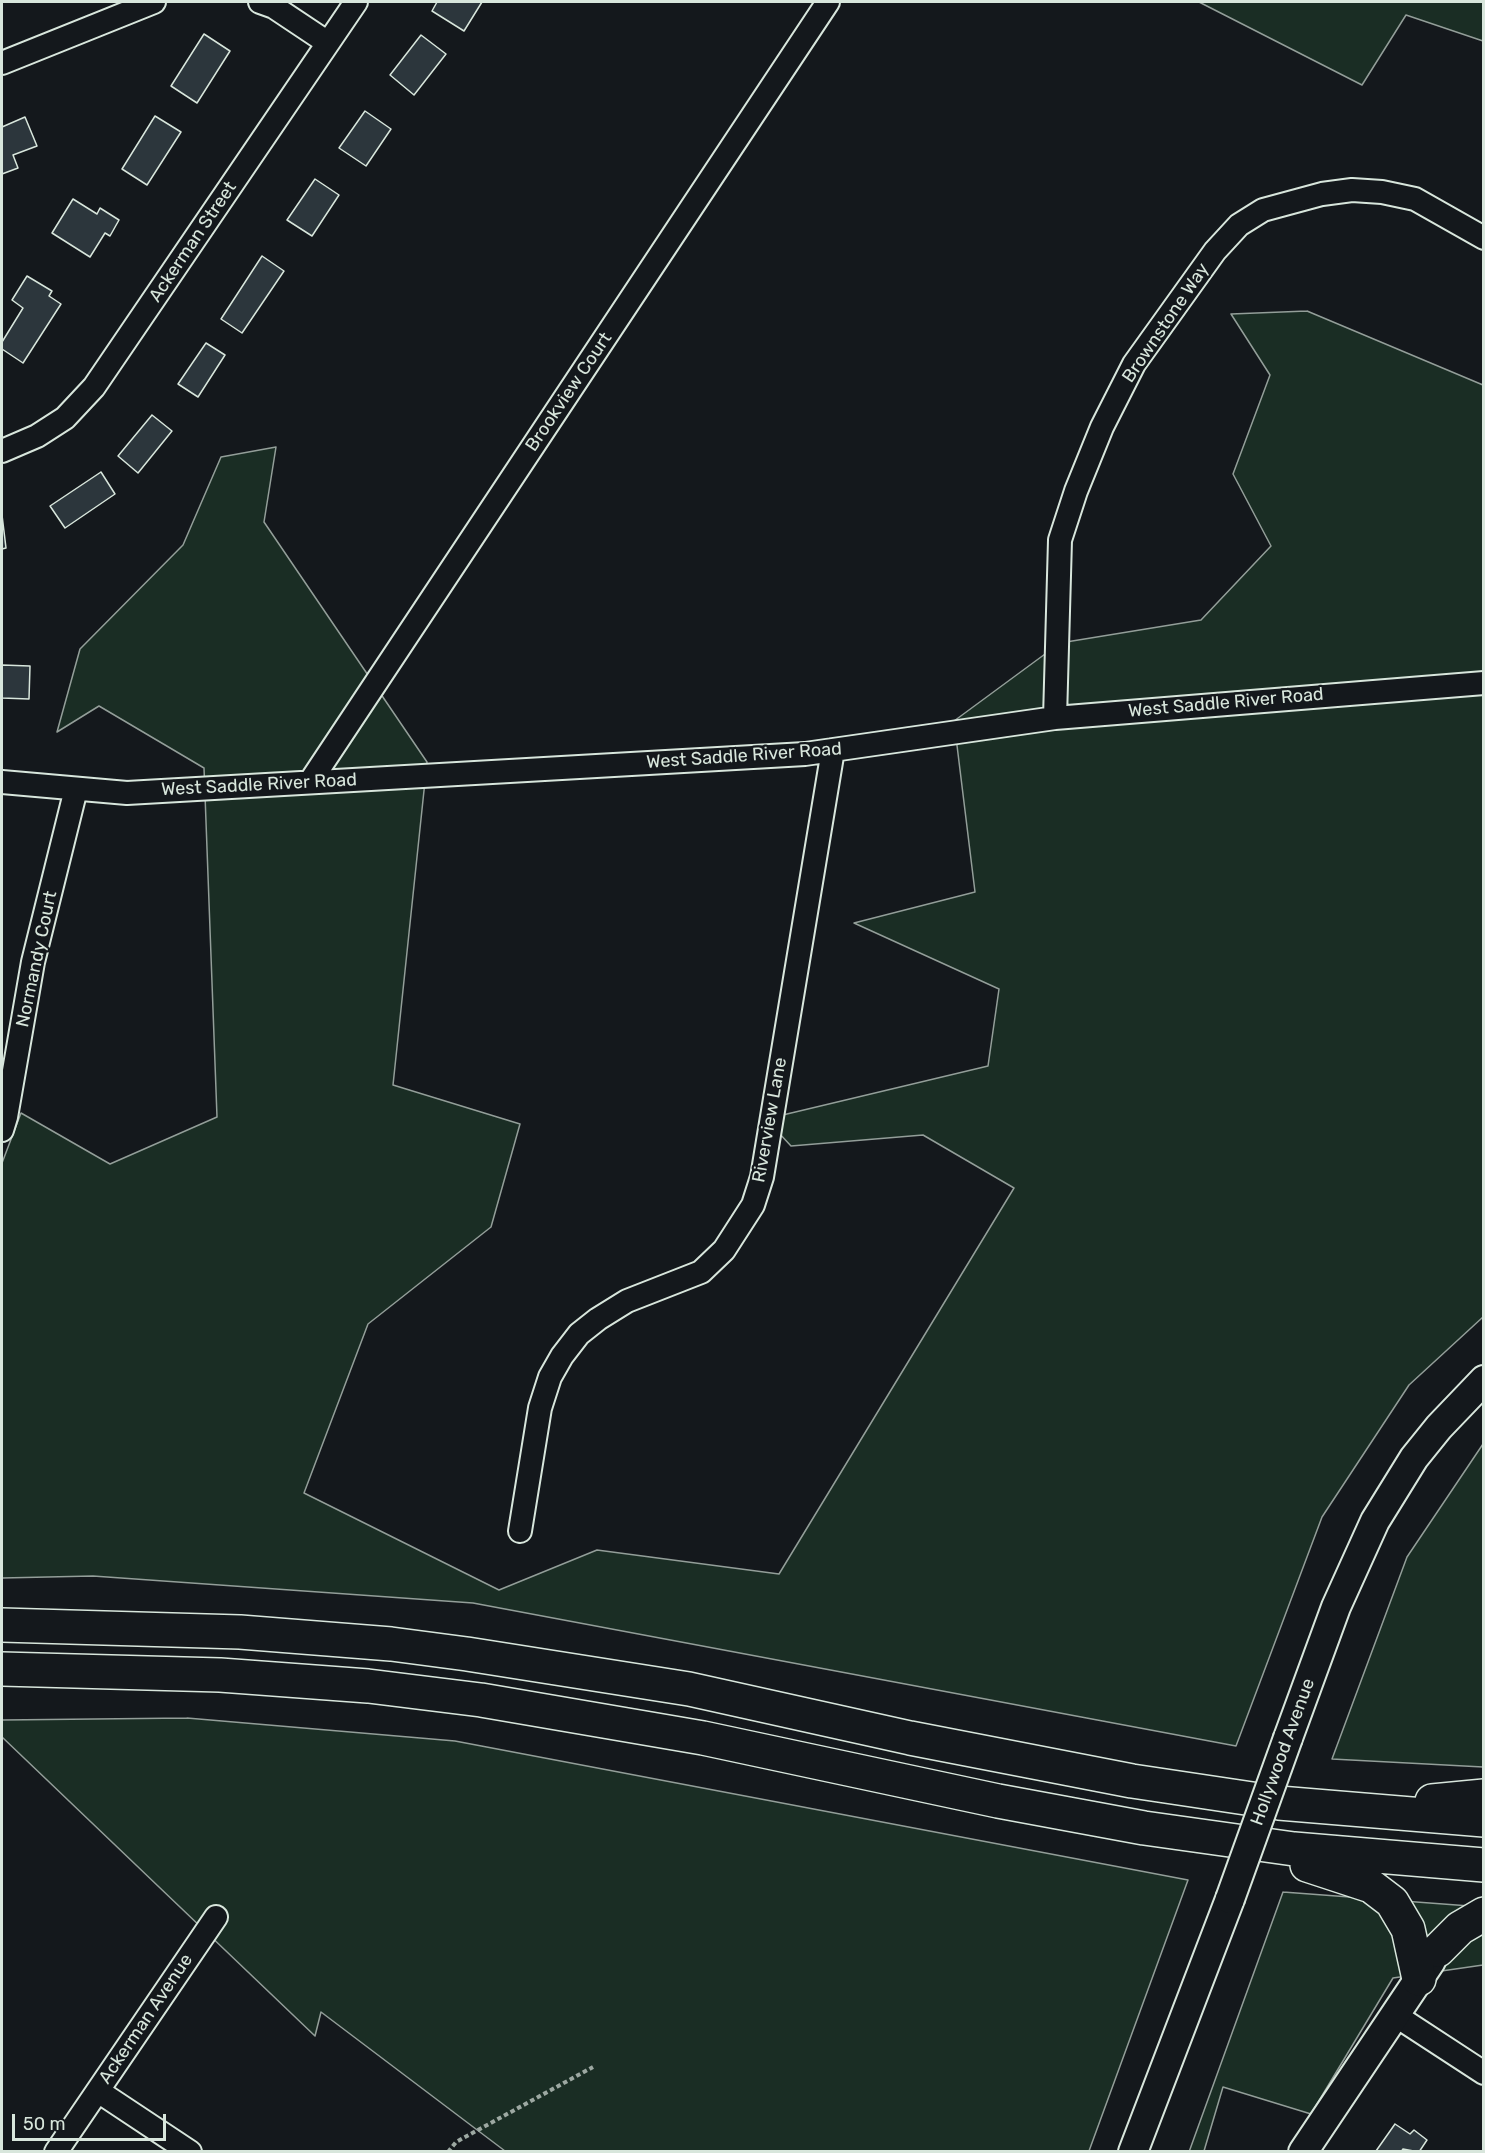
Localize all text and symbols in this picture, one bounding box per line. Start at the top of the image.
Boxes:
street label: Ackerman Street [145,178,241,306]
street label: Brownstone Way [1118,259,1214,387]
street label: Brookview Court [521,328,617,456]
street label: West Saddle River Road [1127,684,1325,722]
street label: West Saddle River Road [646,738,842,774]
street label: West Saddle River Road [161,769,357,801]
street label: Normandy Court [12,889,62,1029]
street label: Riverview Lane [748,1056,792,1184]
street label: Hollywood Avenue [1246,1676,1320,1828]
street label: Ackerman Avenue [95,1950,197,2088]
scale bar [15,2102,170,2140]
text: 50 m [23,2113,66,2135]

